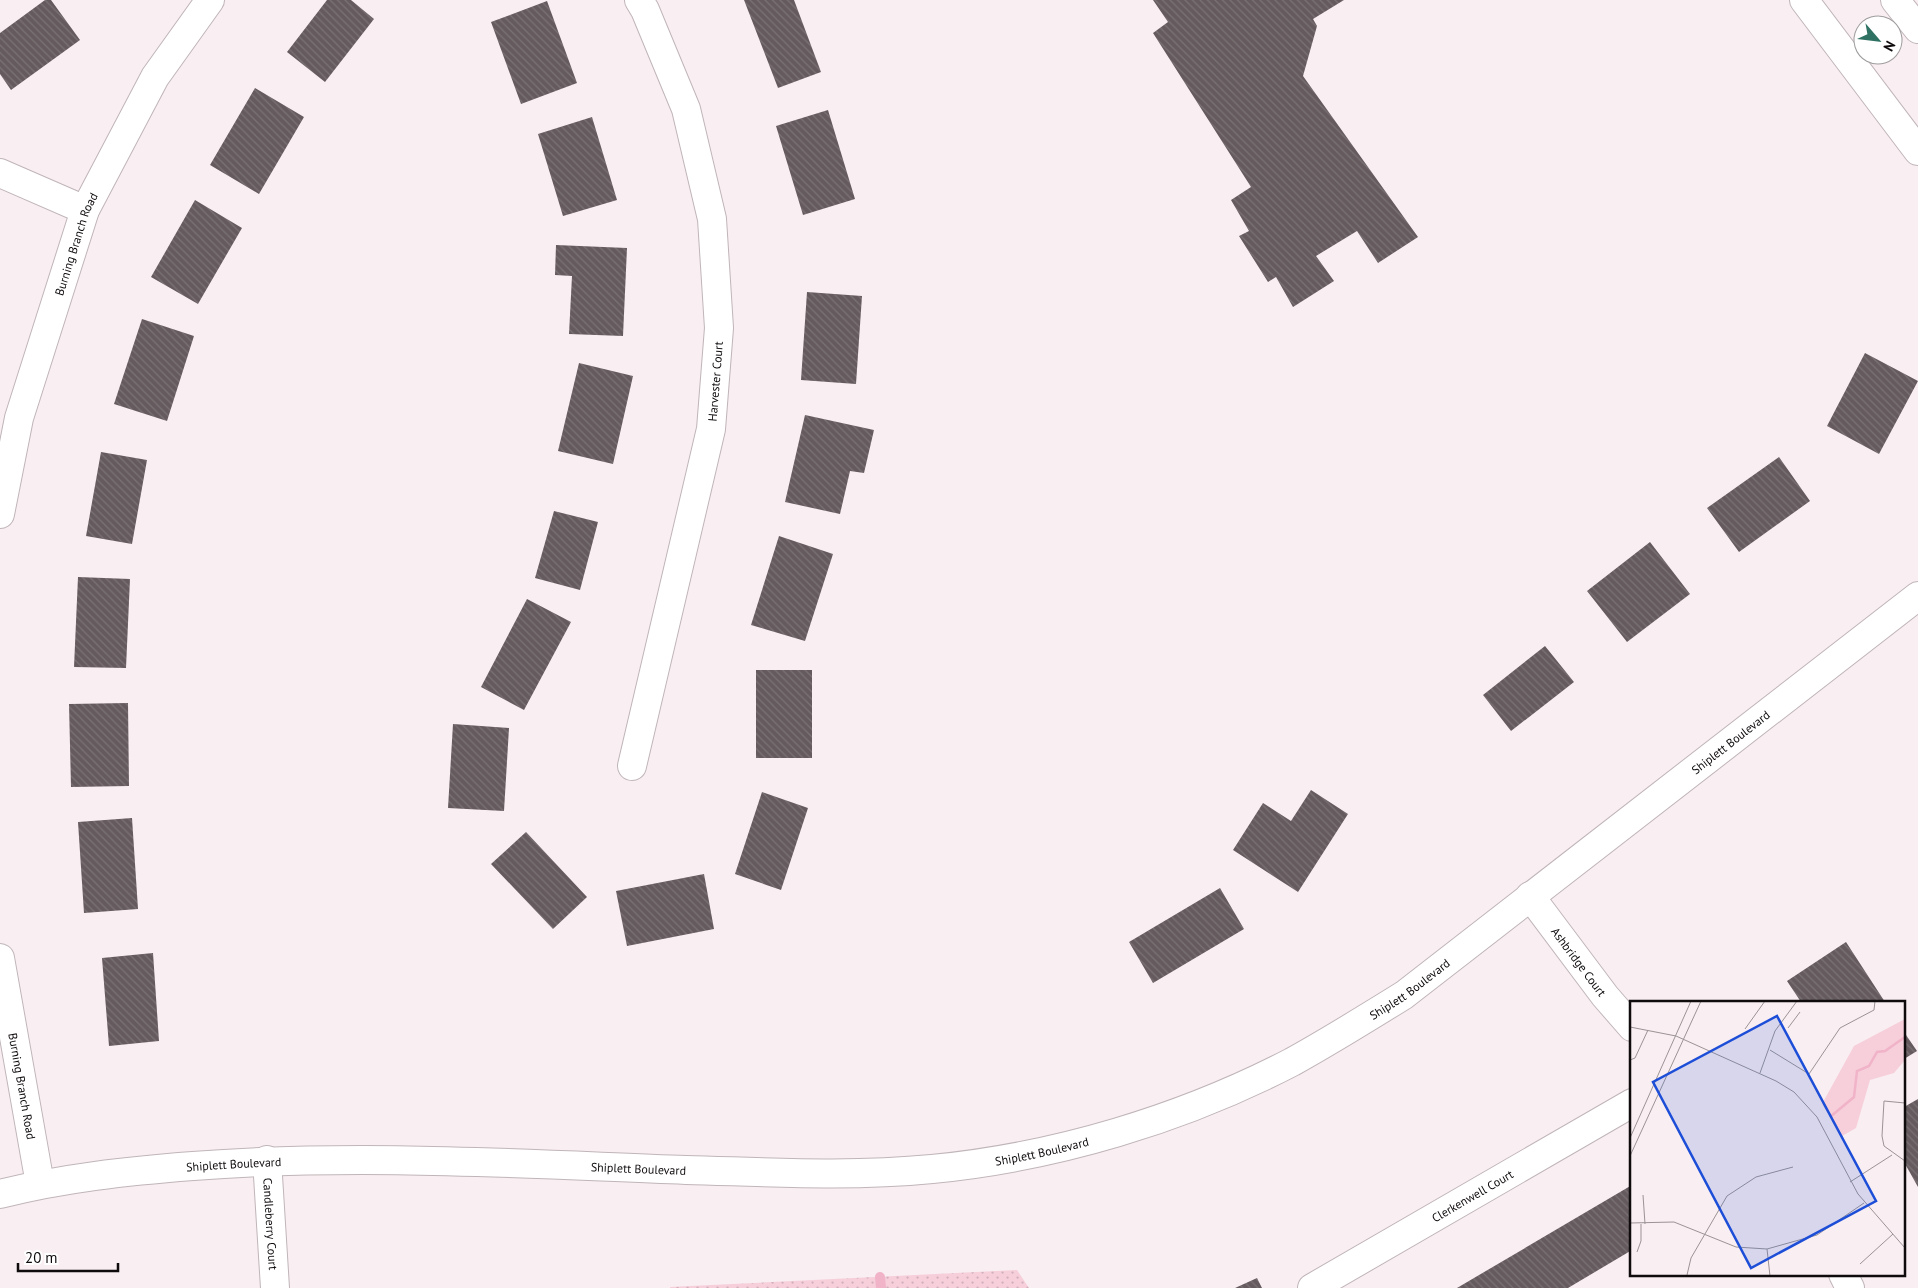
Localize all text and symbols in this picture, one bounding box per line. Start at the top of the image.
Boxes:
north arrow [1853,15,1903,65]
text: N [1879,38,1900,54]
street label: Burning Branch Road [51,190,100,297]
street label: Harvester Court [704,341,725,422]
street label: Shiplett Boulevard [1688,707,1772,777]
street label: Ashbridge Court [1548,924,1610,999]
street label: Shiplett Boulevard [1366,955,1453,1022]
inset map [1630,1001,1906,1276]
street label: Burning Branch Road [6,1032,39,1140]
street label: Shiplett Boulevard [994,1133,1090,1168]
street label: Shiplett Boulevard [186,1154,281,1174]
street label: Shiplett Boulevard [591,1159,686,1177]
street label: Clerkenwell Court [1429,1166,1516,1225]
street label: Candleberry Court [261,1177,281,1270]
scale bar [18,1240,118,1272]
text: 20 m [25,1248,58,1267]

